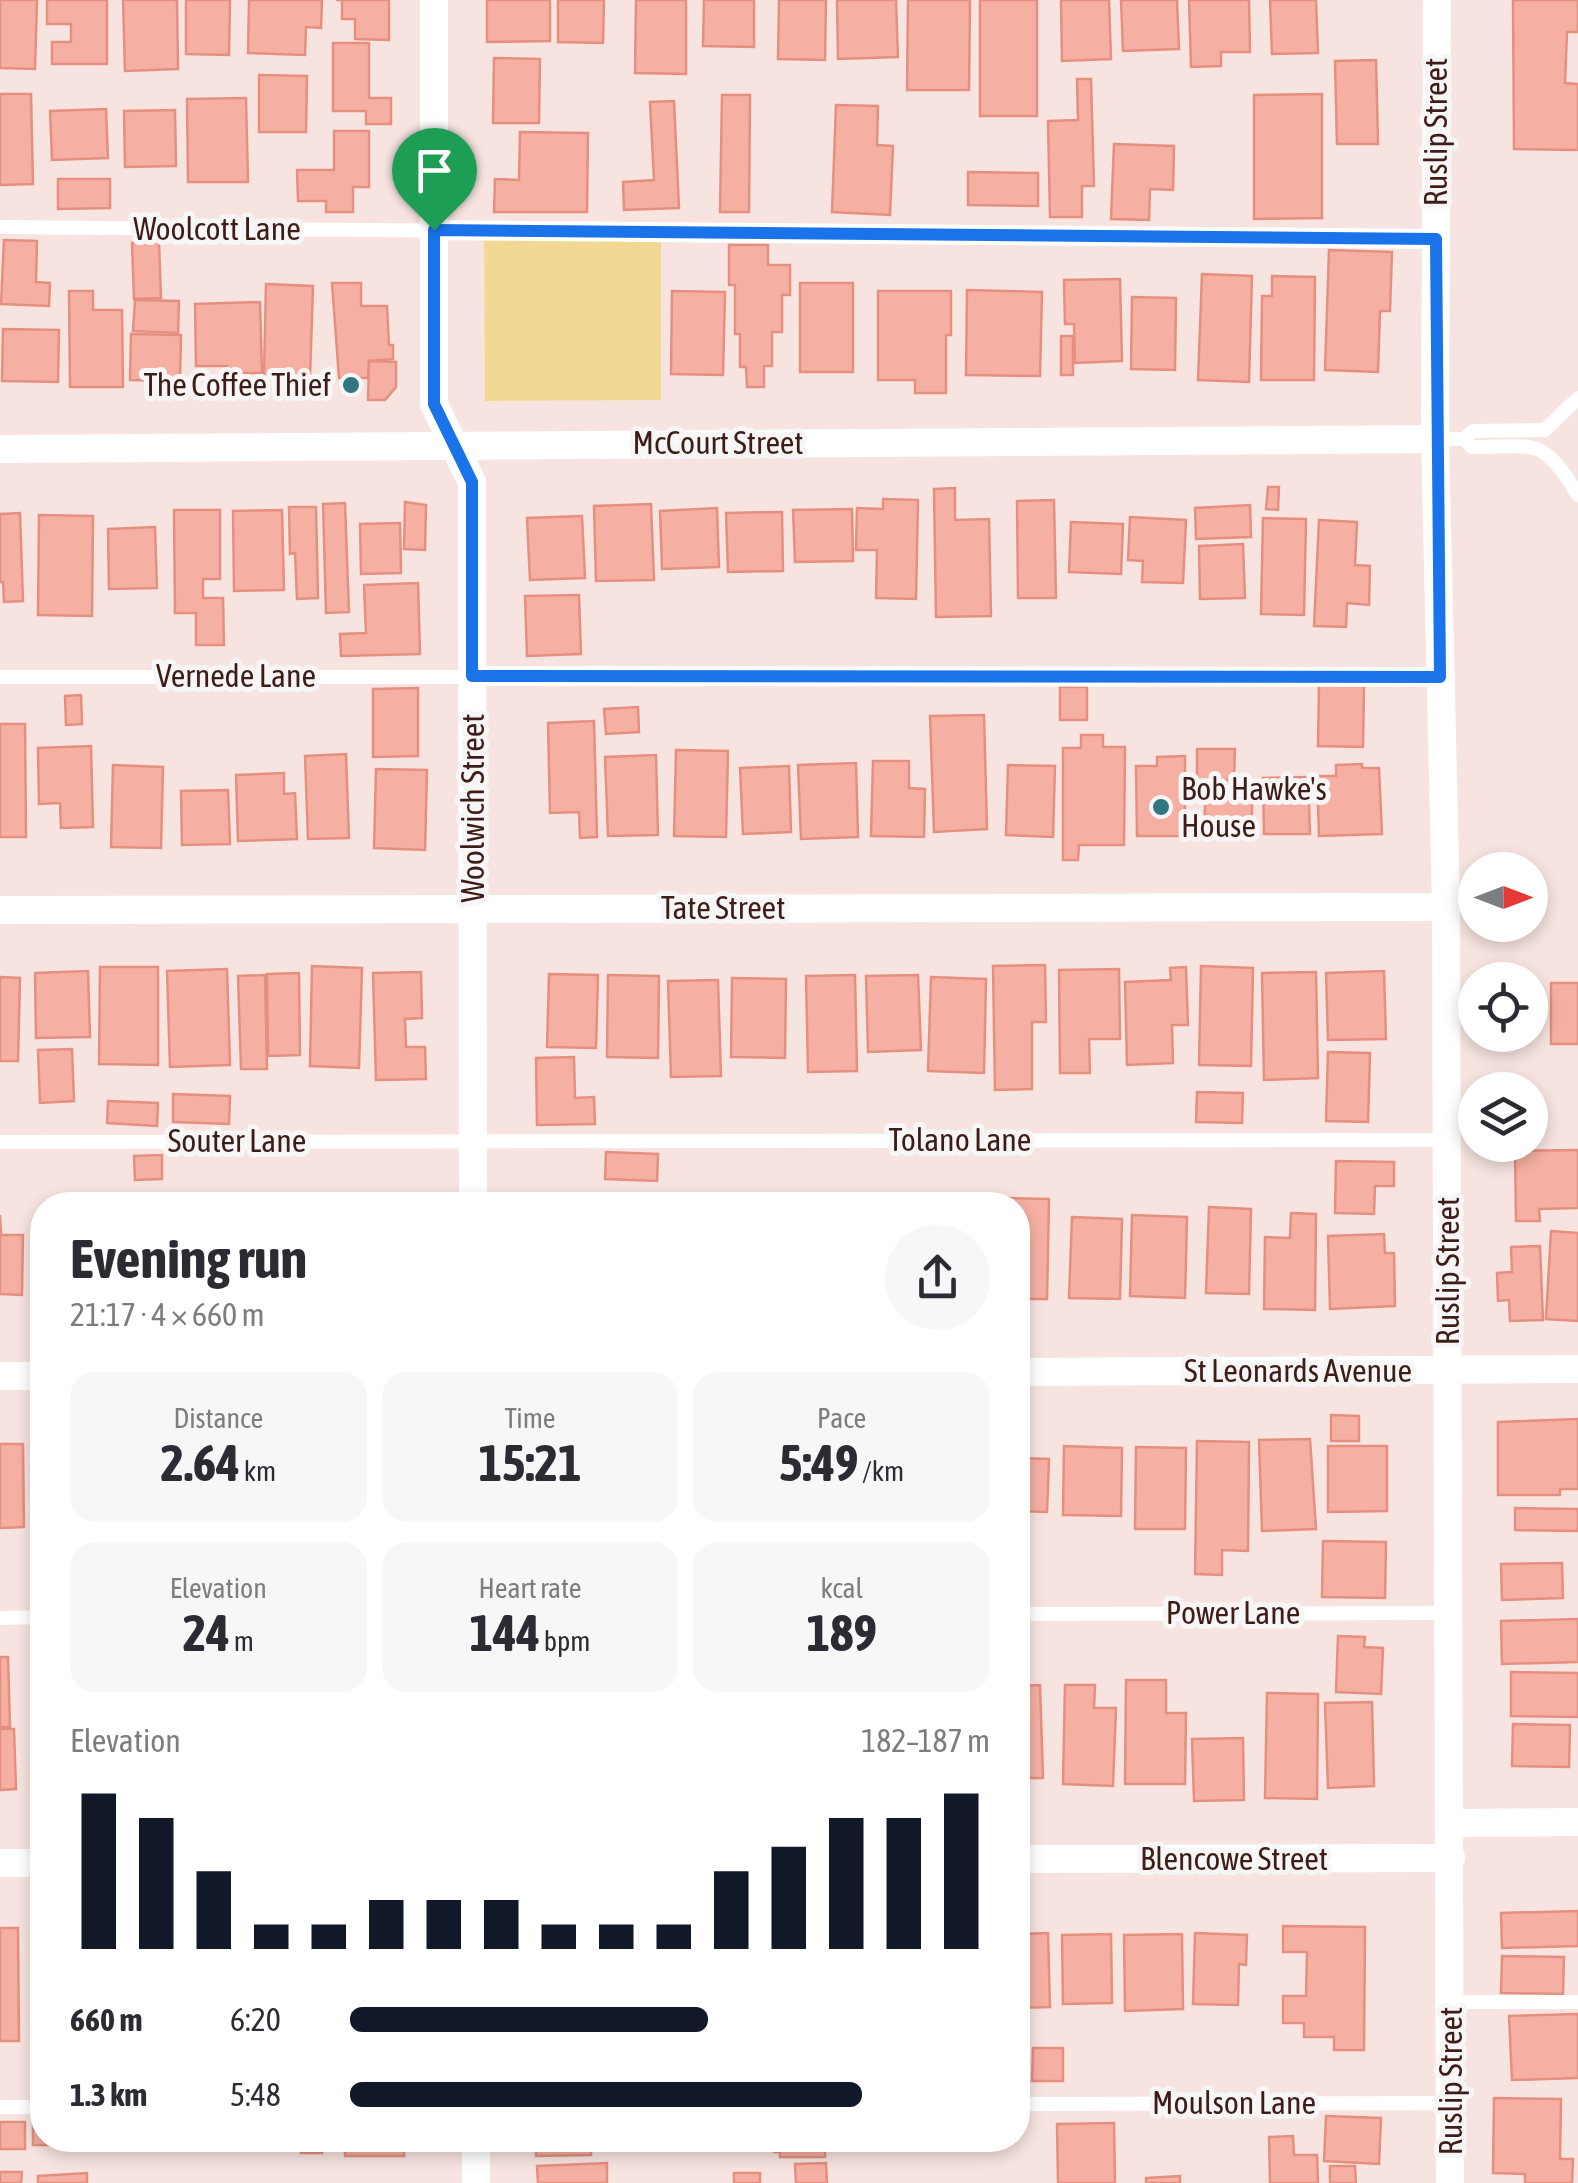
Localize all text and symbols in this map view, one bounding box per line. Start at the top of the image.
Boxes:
street label: Ruslip Street [1417,58,1454,206]
pin [392,128,477,231]
icon: arrive [407,143,462,198]
street label: Woolcott Lane [133,210,301,247]
place label: The Coffee Thief [143,366,331,403]
marker: The Coffee Thief [340,374,362,396]
street label: McCourt Street [632,424,804,461]
street label: Vernede Lane [156,657,316,694]
street label: Woolwich Street [454,714,491,902]
place label: Bob Hawke's House [1181,770,1327,844]
marker: Bob Hawke's House [1150,796,1172,818]
north arrow [1458,852,1548,942]
map controls [1458,852,1548,1162]
street label: Tate Street [661,889,785,926]
button: locate [1458,962,1548,1052]
button: layers [1458,1072,1548,1162]
street label: Tolano Lane [889,1121,1031,1158]
street label: Souter Lane [168,1122,306,1159]
street label: Ruslip Street [1429,1197,1466,1345]
button: share [885,1225,990,1330]
text: Evening run [70,1227,307,1290]
text: 21:17 · 4 × 660 m [70,1296,264,1333]
street label: St Leonards Avenue [1184,1352,1412,1389]
text: Distance [173,1402,263,1434]
text: Time [504,1402,556,1434]
text: Pace [817,1402,866,1434]
text: 2.64 [160,1434,240,1492]
text: 15:21 [479,1434,581,1492]
text: 5:49 [779,1434,858,1492]
text: km [240,1455,276,1487]
text: /km [858,1455,904,1487]
text: Elevation [170,1572,267,1604]
text: Heart rate [478,1572,582,1604]
text: kcal [820,1572,863,1604]
street label: Power Lane [1166,1594,1300,1631]
text: 24 [183,1604,230,1662]
text: 144 [469,1604,540,1662]
text: 189 [806,1604,877,1662]
text: m [230,1625,254,1657]
text: bpm [540,1625,591,1657]
text: Elevation [70,1722,181,1759]
text: 182–187 m [861,1722,990,1759]
street label: Blencowe Street [1140,1840,1328,1877]
text: 660 m [70,2001,143,2038]
text: 6:20 [230,2001,281,2038]
street label: Ruslip Street [1432,2007,1469,2155]
text: 1.3 km [70,2076,147,2113]
text: 5:48 [230,2076,281,2113]
street label: Moulson Lane [1152,2084,1316,2121]

